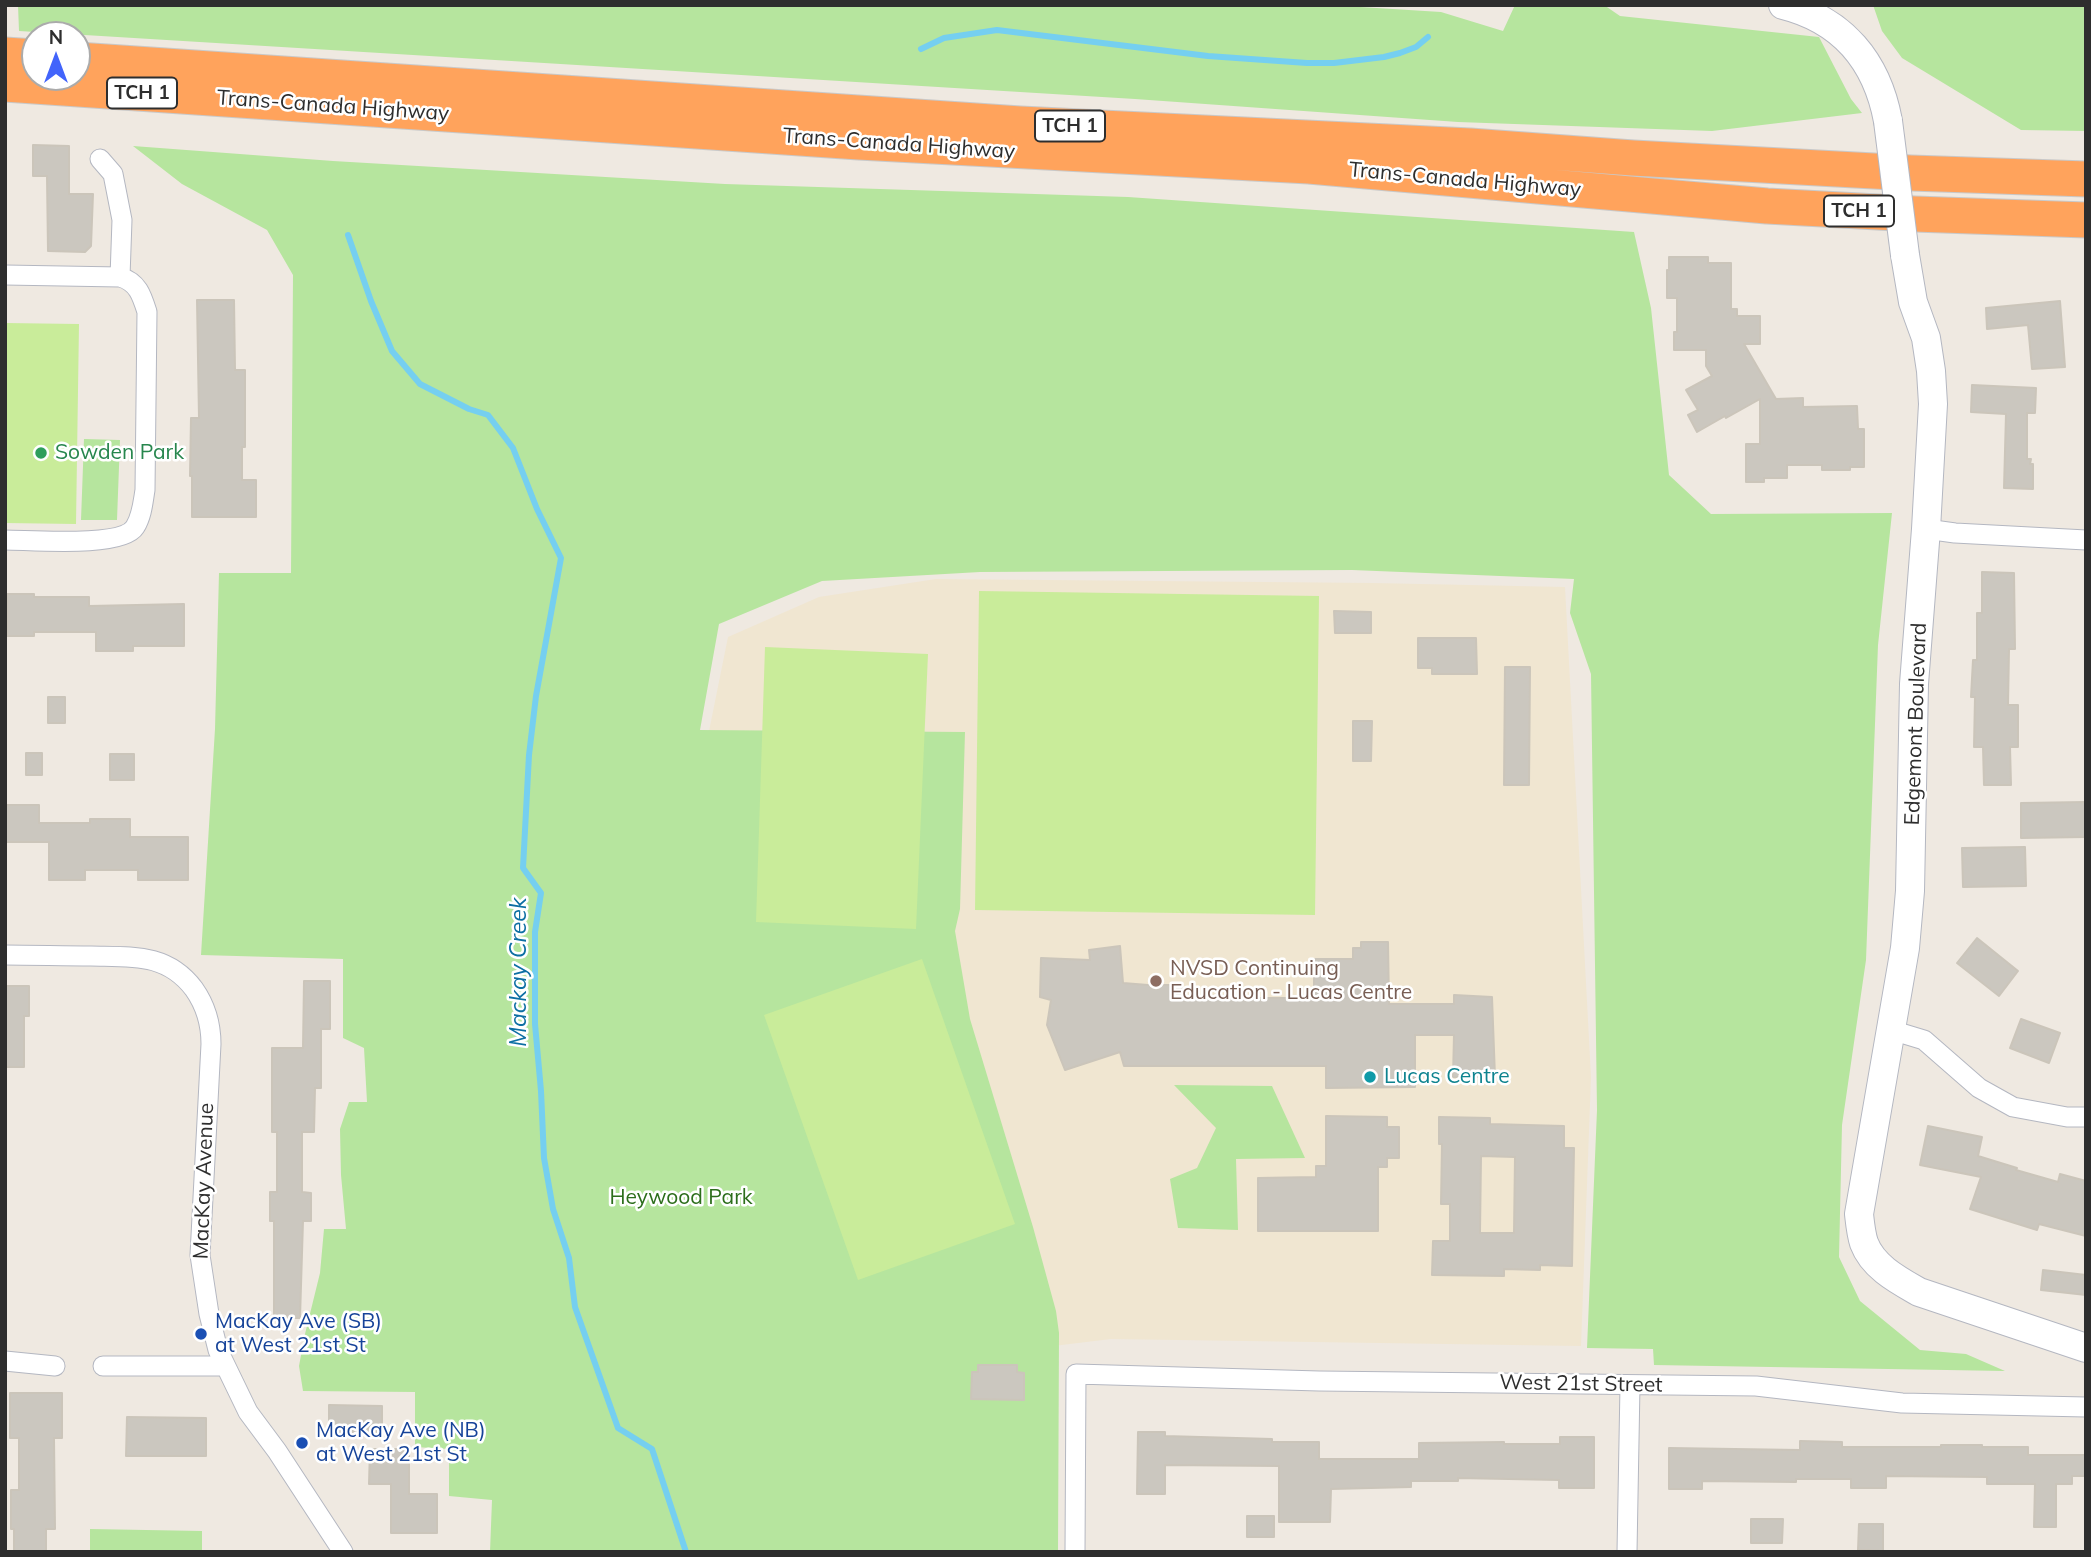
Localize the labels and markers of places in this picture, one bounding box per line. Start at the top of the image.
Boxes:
place label: Sowden Park [55,440,184,466]
marker: Sowden Park [33,445,49,461]
place label: NVSD Continuing Education - Lucas Centre [1170,956,1412,1006]
marker: NVSD Continuing Education - Lucas Centre [1148,973,1164,989]
place label: Lucas Centre [1384,1064,1510,1090]
marker: Lucas Centre [1362,1069,1378,1085]
place label: MacKay Ave (SB) at West 21st St [215,1309,382,1359]
marker: MacKay Ave (SB) at West 21st St [193,1326,209,1342]
place label: MacKay Ave (NB) at West 21st St [316,1418,486,1468]
marker: MacKay Ave (NB) at West 21st St [294,1435,310,1451]

